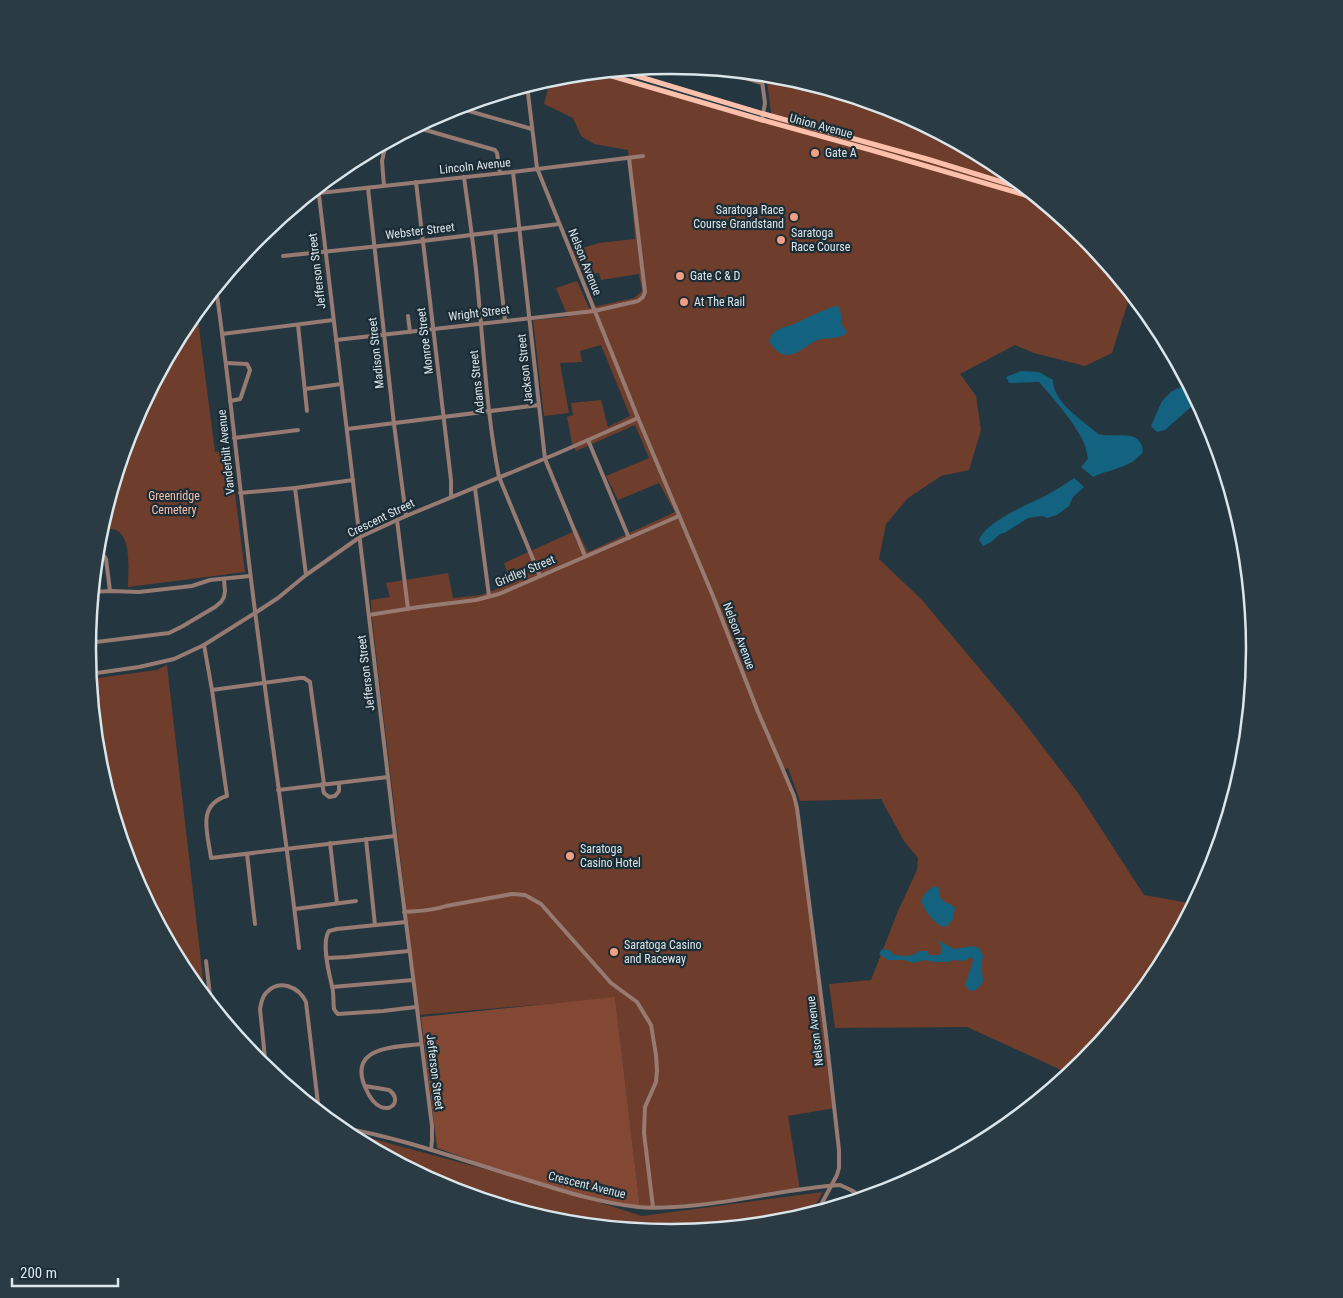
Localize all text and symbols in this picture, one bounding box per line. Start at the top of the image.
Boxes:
street label: Union Avenue [788,111,854,141]
place label: Gate A [825,146,857,160]
marker: Gate A [809,147,821,159]
street label: Lincoln Avenue [439,155,512,177]
place label: Saratoga Race Course Grandstand [693,203,784,231]
marker: Saratoga Race Course Grandstand [788,211,800,223]
street label: Webster Street [385,220,456,242]
place label: Saratoga Race Course [791,226,851,254]
street label: Nelson Avenue [565,227,605,298]
street label: Jefferson Street [305,232,329,310]
marker: Saratoga Race Course [775,234,787,246]
place label: Gate C & D [690,269,741,283]
marker: Gate C & D [674,270,686,282]
place label: At The Rail [694,295,745,309]
marker: At The Rail [678,296,690,308]
street label: Wright Street [448,302,511,324]
street label: Monroe Street [414,306,436,375]
street label: Madison Street [365,316,387,389]
street label: Jackson Street [514,333,536,405]
street label: Adams Street [467,349,487,415]
street label: Vanderbilt Avenue [215,408,237,495]
park label: Greenridge Cemetery [148,489,200,517]
street label: Crescent Street [345,496,417,540]
street label: Gridley Street [493,552,557,590]
street label: Nelson Avenue [720,601,758,672]
street label: Jefferson Street [354,634,378,712]
place label: Saratoga Casino Hotel [580,842,641,870]
marker: Saratoga Casino Hotel [564,850,576,862]
place label: Saratoga Casino and Raceway [624,938,702,966]
marker: Saratoga Casino and Raceway [608,946,620,958]
street label: Nelson Avenue [804,995,826,1067]
street label: Jefferson Street [423,1033,447,1111]
street label: Crescent Avenue [547,1169,628,1201]
scale bar [12,1256,119,1288]
text: 200 m [20,1264,57,1282]

